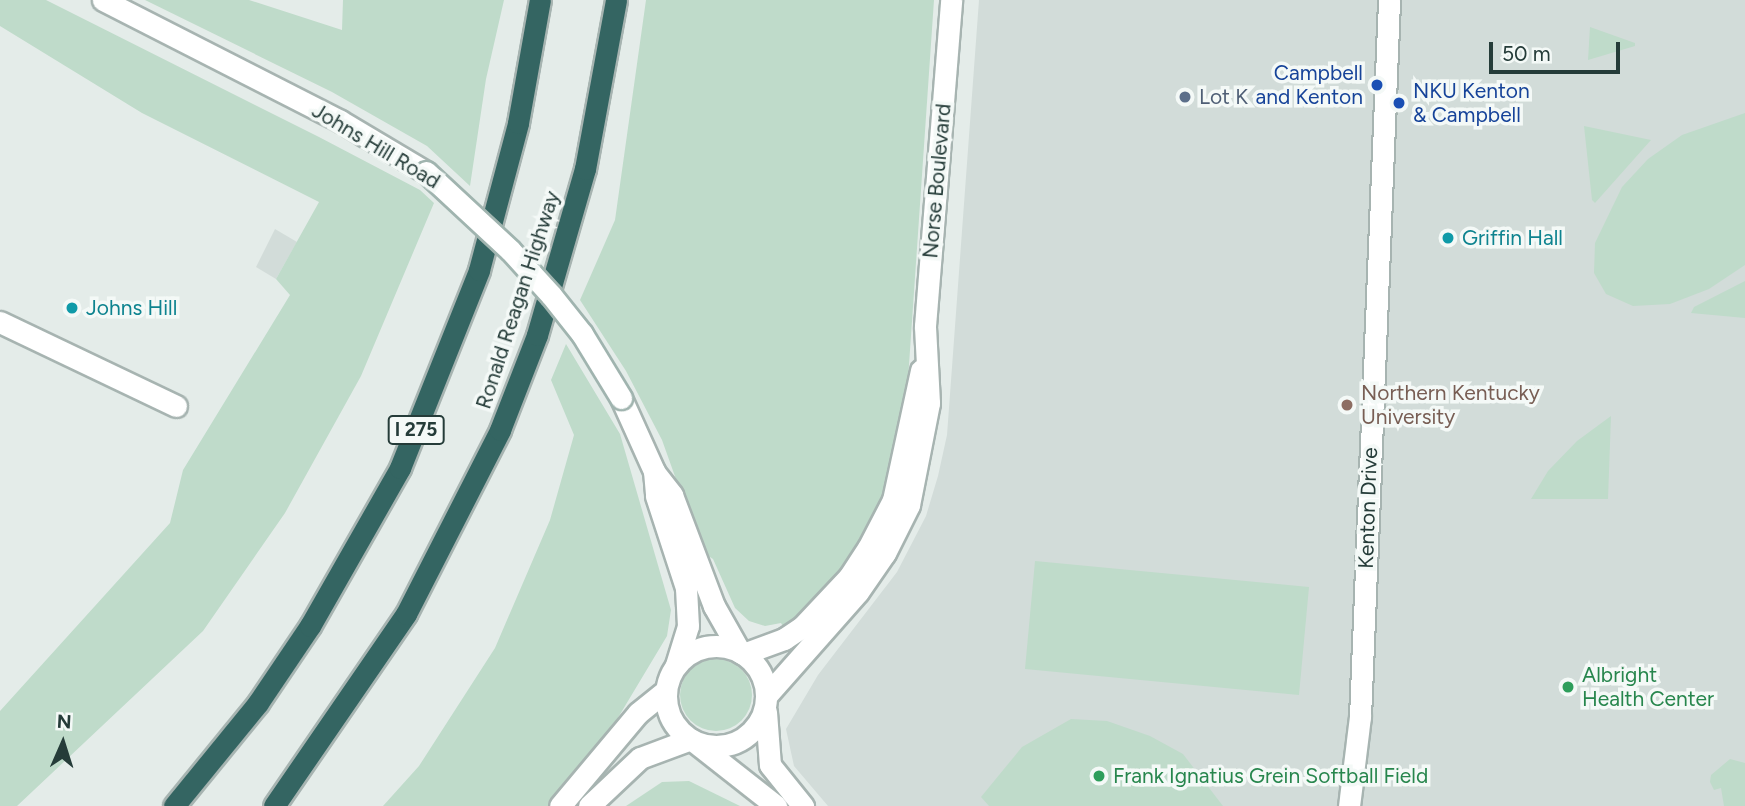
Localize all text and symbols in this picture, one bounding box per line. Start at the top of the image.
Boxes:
scale bar [1493,28,1624,72]
text: 50 m [1502,41,1551,66]
place label: Campbell and Kenton [1255,60,1363,110]
marker: Campbell and Kenton [1369,77,1385,93]
place label: NKU Kenton & Campbell [1413,78,1530,128]
place label: Lot K [1199,84,1248,110]
marker: Lot K [1177,89,1193,105]
marker: NKU Kenton & Campbell [1391,95,1407,111]
street label: Johns Hill Road [307,98,445,194]
street label: Norse Boulevard [918,103,956,259]
street label: Ronald Reagan Highway [471,188,565,412]
place label: Griffin Hall [1462,225,1563,251]
marker: Griffin Hall [1440,230,1456,246]
place label: Johns Hill [86,295,177,321]
marker: Johns Hill [64,300,80,316]
place label: Northern Kentucky University [1361,380,1540,430]
marker: Northern Kentucky University [1339,397,1355,413]
road number: I 275 [386,414,446,446]
street label: Kenton Drive [1353,447,1383,569]
place label: Albright Health Center [1582,662,1714,712]
marker: Albright Health Center [1560,679,1576,695]
north arrow [28,708,98,778]
text: N [56,710,72,733]
place label: Frank Ignatius Grein Softball Field [1113,763,1428,789]
marker: Frank Ignatius Grein Softball Field [1091,768,1107,784]

